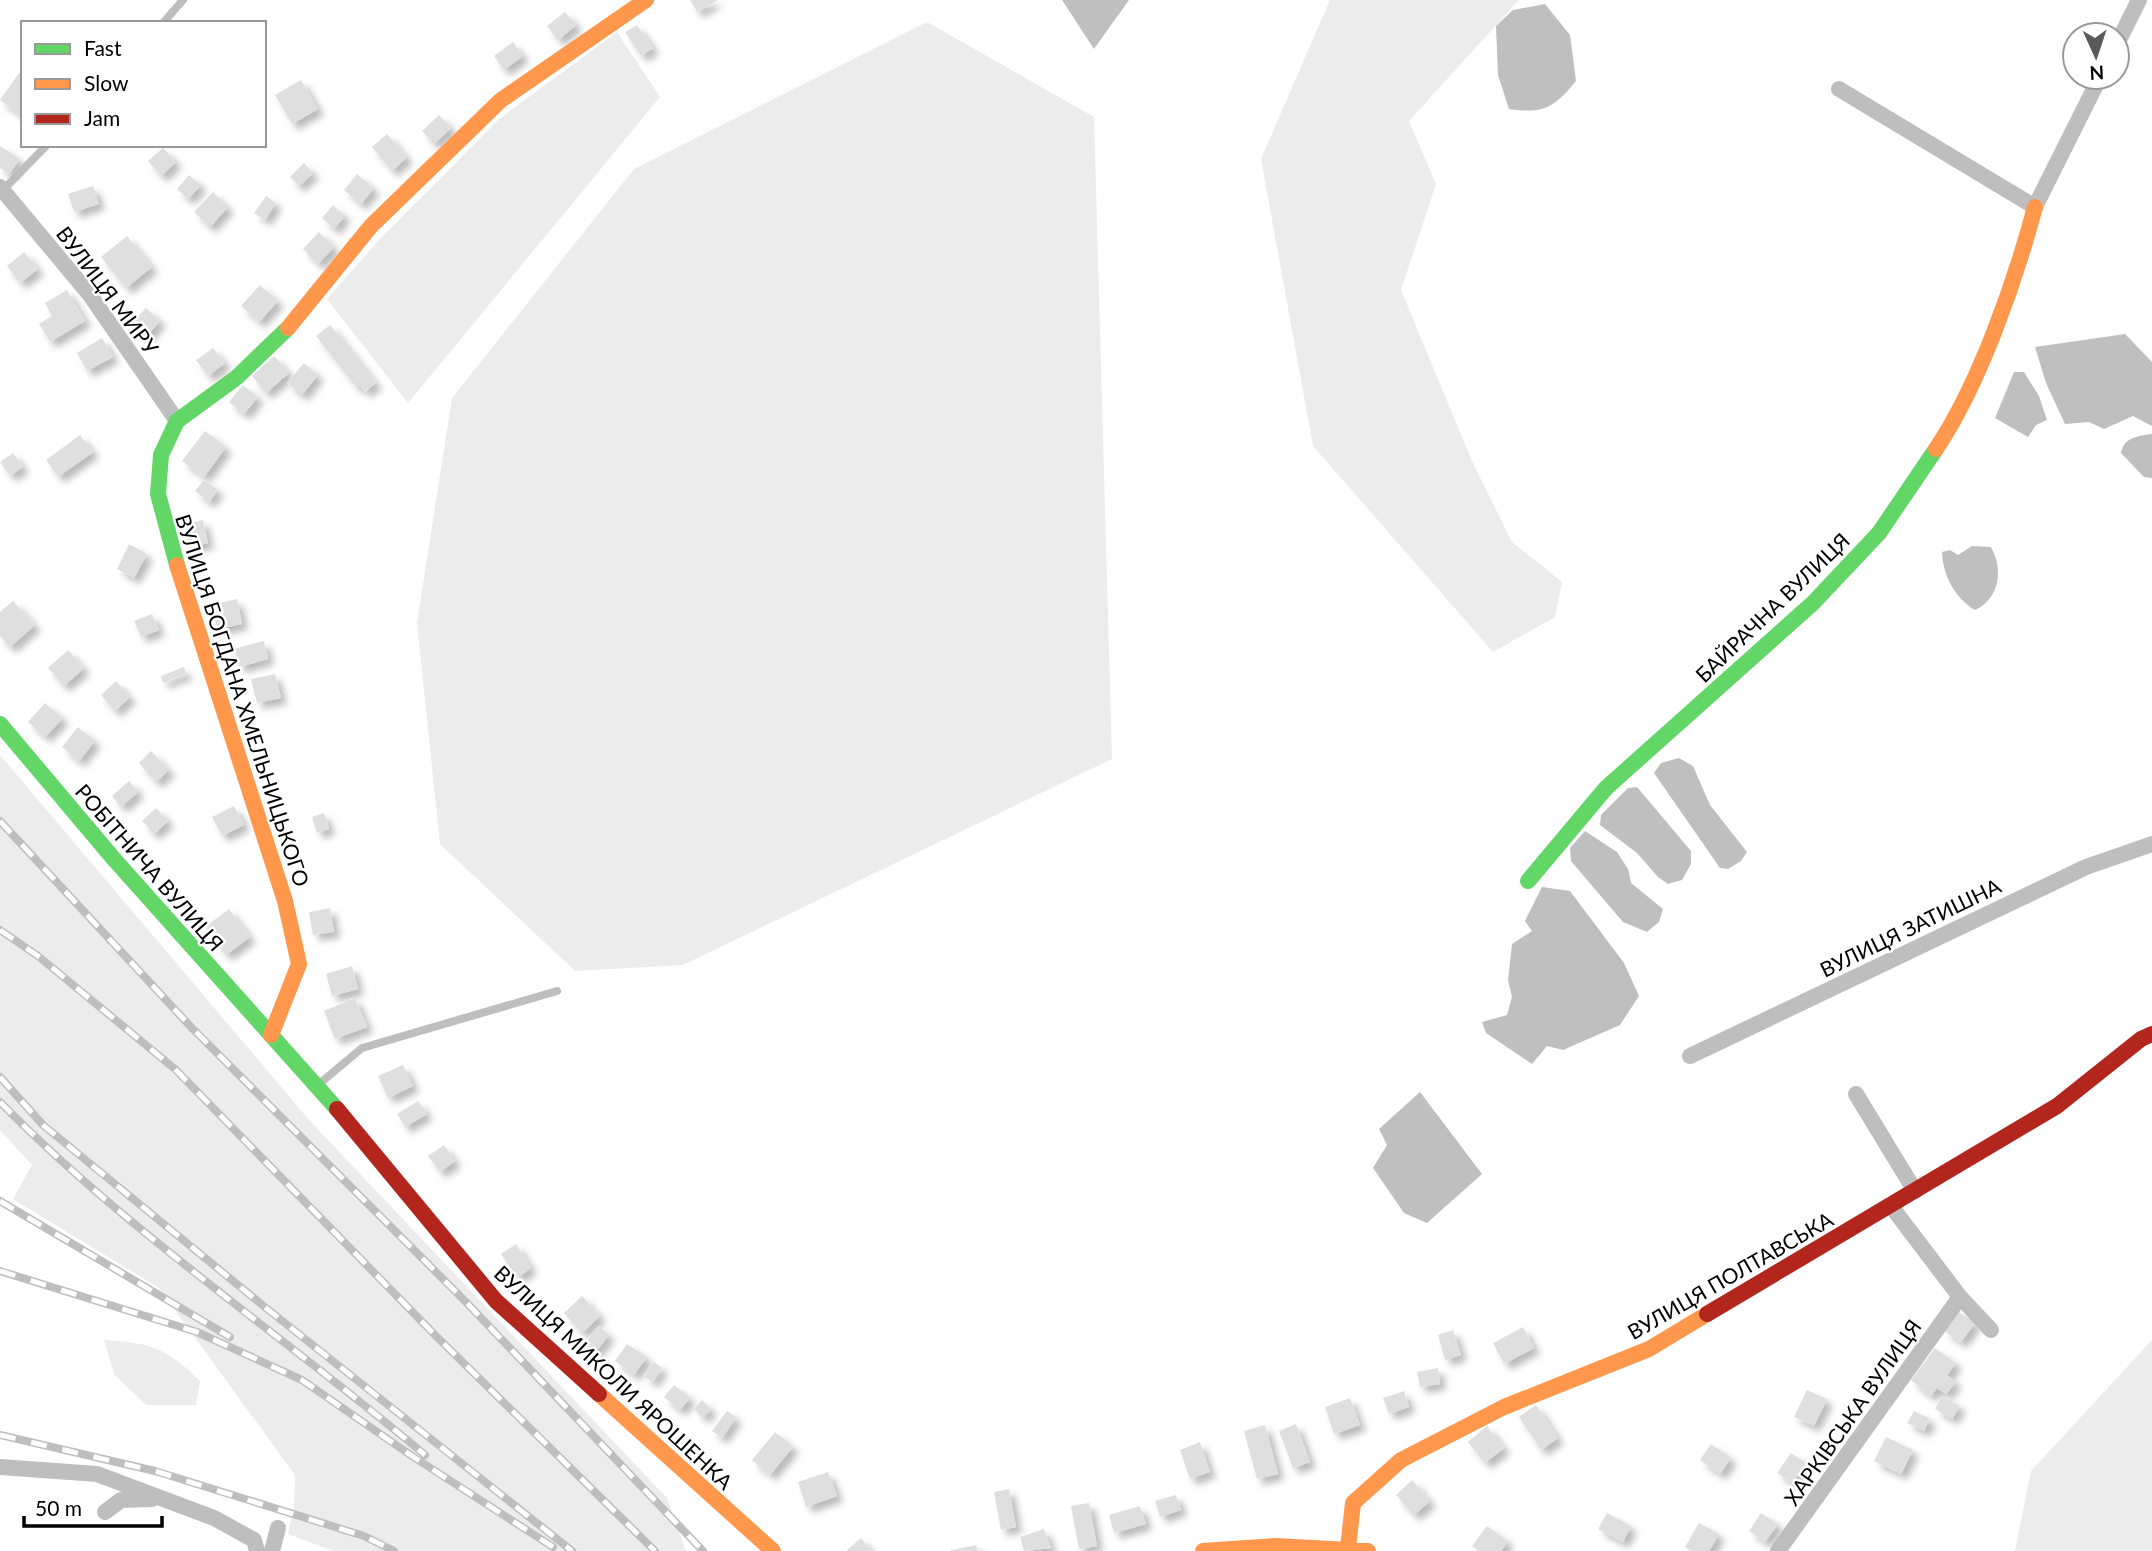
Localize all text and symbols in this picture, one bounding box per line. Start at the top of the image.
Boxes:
legend [21,21,266,147]
north arrow [2061,21,2131,91]
text: Fast [84,35,122,60]
text: N [2089,62,2105,85]
text: Slow [84,70,129,95]
text: Jam [84,105,120,130]
street label: ВУЛИЦЯ МИРУ [52,221,165,359]
street label: ВУЛИЦЯ БОГДАНА ХМЕЛЬНИЦЬКОГО [171,511,315,889]
street label: БАЙРАЧНА ВУЛИЦЯ [1690,527,1854,687]
street label: РОБІТНИЧА ВУЛИЦЯ [71,778,229,956]
street label: ВУЛИЦЯ ЗАТИШНА [1815,872,2005,982]
street label: ВУЛИЦЯ ПОЛТАВСЬКА [1623,1206,1838,1344]
street label: ВУЛИЦЯ МИКОЛИ ЯРОШЕНКА [490,1260,739,1495]
street label: ХАРКІВСЬКА ВУЛИЦЯ [1778,1314,1926,1510]
scale bar [24,1484,163,1528]
text: 50 m [35,1495,82,1520]

